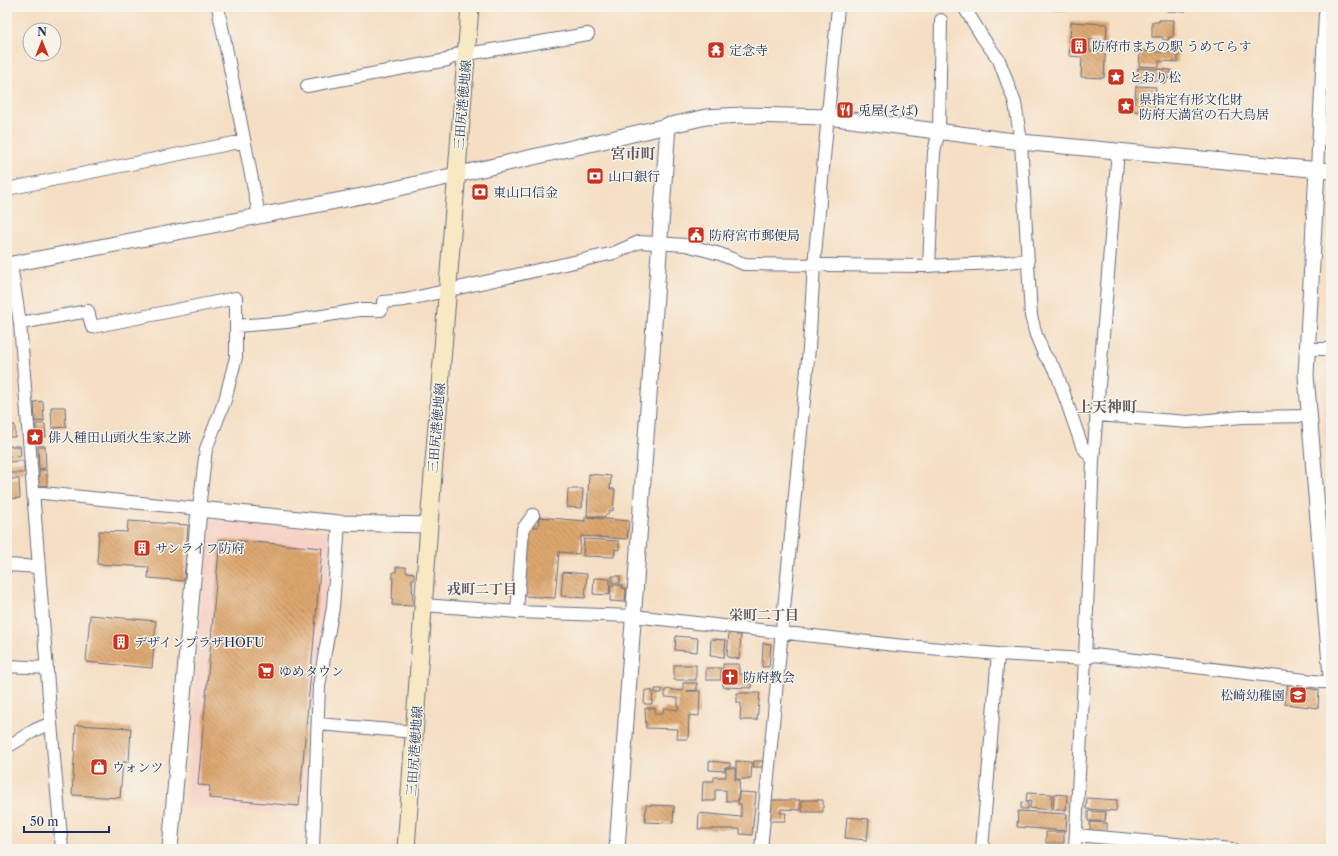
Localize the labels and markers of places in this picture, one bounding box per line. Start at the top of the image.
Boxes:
building icon: 防府市まちの駅 うめてらす [1069,36,1089,56]
place label: 防府市まちの駅 うめてらす [1092,38,1251,54]
temple icon: 定念寺 [706,40,726,60]
place label: 定念寺 [729,42,768,58]
place icon: とおり松 [1106,67,1126,87]
place label: とおり松 [1129,69,1181,85]
place label: 県指定有形文化財 防府天満宮の石大鳥居 [1139,91,1269,122]
place icon: 県指定有形文化財 防府天満宮の石大鳥居 [1116,96,1136,116]
restaurant icon: 兎屋(そば) [835,100,855,120]
place label: 兎屋(そば) [858,102,918,118]
bank icon: 山口銀行 [585,166,605,186]
place label: 山口銀行 [608,168,660,184]
bank icon: 東山口信金 [470,182,490,202]
place label: 東山口信金 [493,184,558,200]
public building icon: 防府宮市郵便局 [686,225,706,245]
place label: 防府宮市郵便局 [709,227,800,243]
place icon: 俳人種田山頭火生家之跡 [25,427,45,447]
place label: 俳人種田山頭火生家之跡 [48,429,191,445]
building icon: サンライフ防府 [132,538,152,558]
place label: サンライフ防府 [155,540,245,556]
building icon: デザインプラザHOFU [111,632,131,652]
place label: デザインプラザHOFU [134,634,264,650]
supermarket icon: ゆめタウン [256,661,276,681]
place label: ゆめタウン [279,663,344,679]
church icon: 防府教会 [720,667,740,687]
place label: 防府教会 [743,669,795,685]
school or university icon: 松崎幼稚園 [1288,685,1308,705]
place label: 松崎幼稚園 [1220,687,1285,703]
shop icon: ウォンツ [89,757,109,777]
place label: ウォンツ [112,759,163,775]

